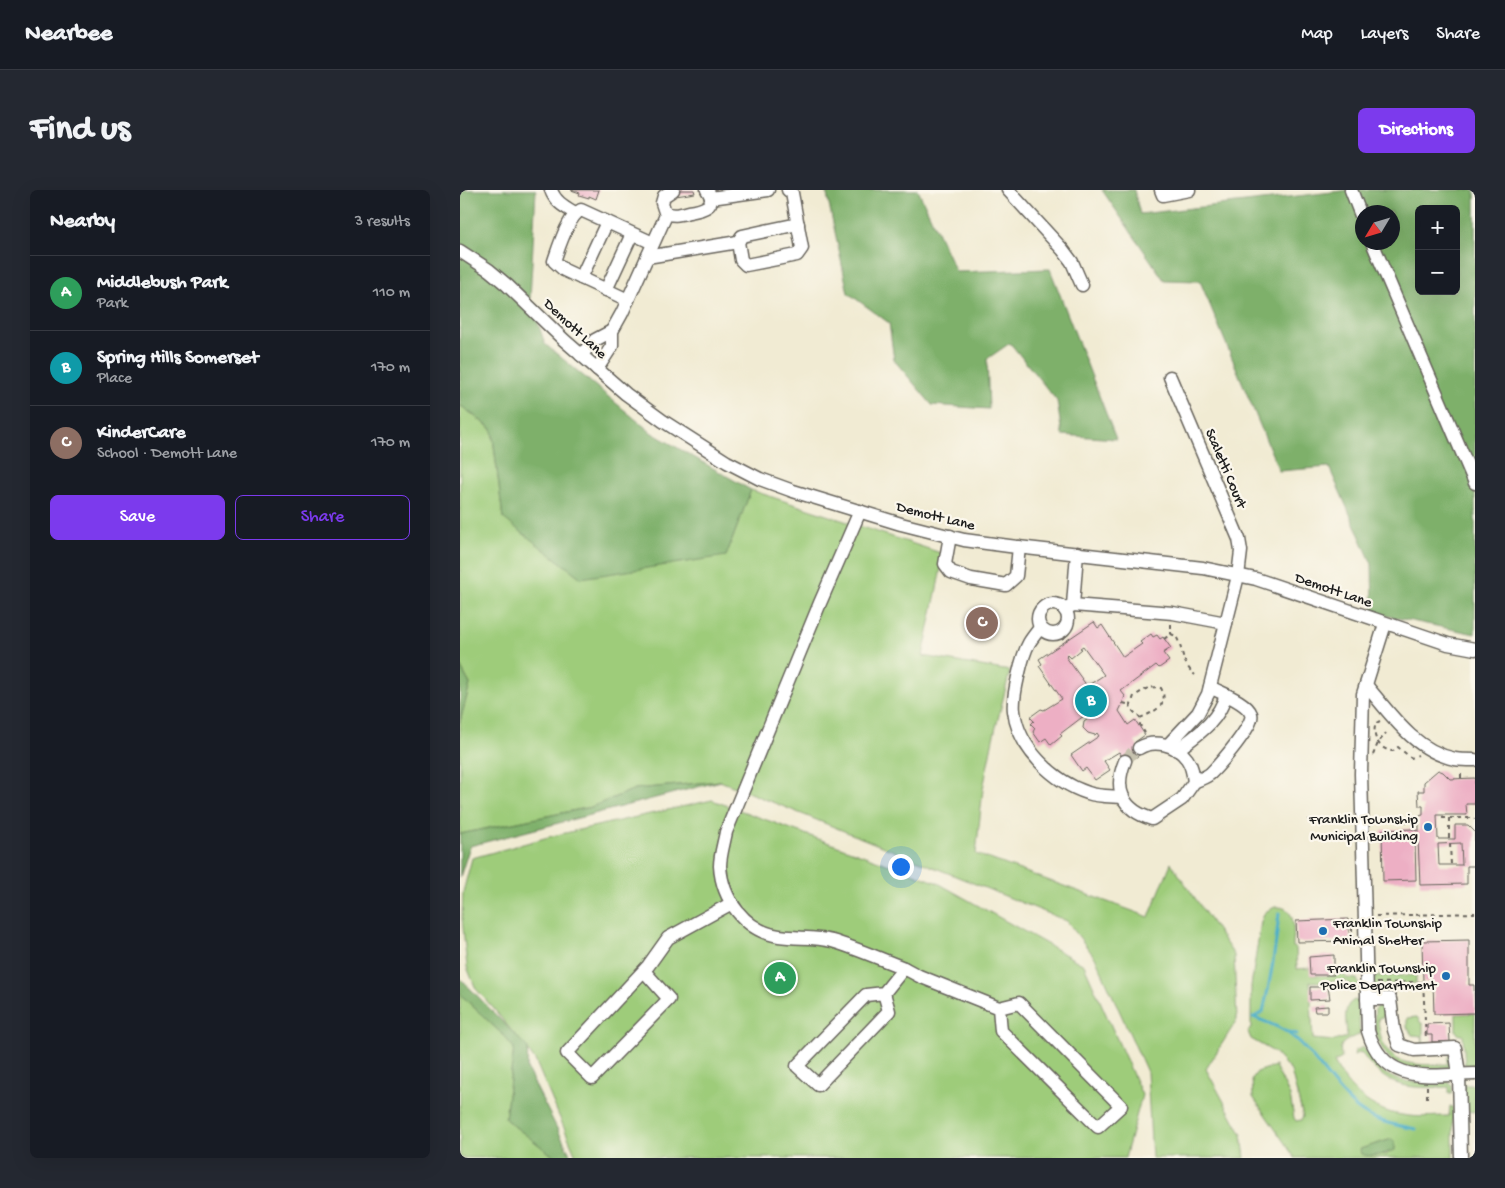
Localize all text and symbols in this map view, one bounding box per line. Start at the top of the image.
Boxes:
text: Nearbee [25,20,112,49]
text: Map [1301,24,1333,45]
text: Layers [1361,24,1408,45]
text: Share [1436,24,1480,45]
button: Directions [1358,108,1475,153]
text: Find us [30,110,130,151]
north arrow [1355,205,1400,250]
map controls [1415,205,1460,295]
button: + [1415,205,1460,250]
text: Nearby [50,210,115,235]
text: 3 results [355,213,410,232]
button: − [1415,250,1460,295]
text: Middlebush Park [97,272,227,295]
text: A [61,284,71,303]
text: 110 m [373,284,410,303]
text: Park [97,295,128,314]
street label: Demott Lane [538,295,610,364]
text: Spring Hills Somerset [97,347,258,370]
text: B [62,359,70,378]
text: 170 m [371,359,410,378]
text: Place [97,370,132,389]
text: KinderCare [97,422,186,445]
street label: Scaletti Court [1200,426,1251,513]
text: C [62,434,70,453]
text: 170 m [371,434,410,453]
text: School · Demott Lane [97,445,237,464]
button: Save [50,495,225,540]
button: Share [235,495,410,540]
street label: Demott Lane [893,498,977,535]
street label: Demott Lane [1291,569,1375,613]
pin: C [966,604,998,642]
pin: B [1075,682,1107,720]
place label: Franklin Township Municipal Building [1308,811,1419,846]
marker: Franklin Township Municipal Building [1422,821,1434,833]
your location [888,854,914,880]
place label: Franklin Township Animal Shelter [1332,915,1443,950]
marker: Franklin Township Animal Shelter [1317,925,1329,937]
pin: A [764,959,796,997]
place label: Franklin Township Police Department [1320,960,1438,995]
marker: Franklin Township Police Department [1440,970,1452,982]

